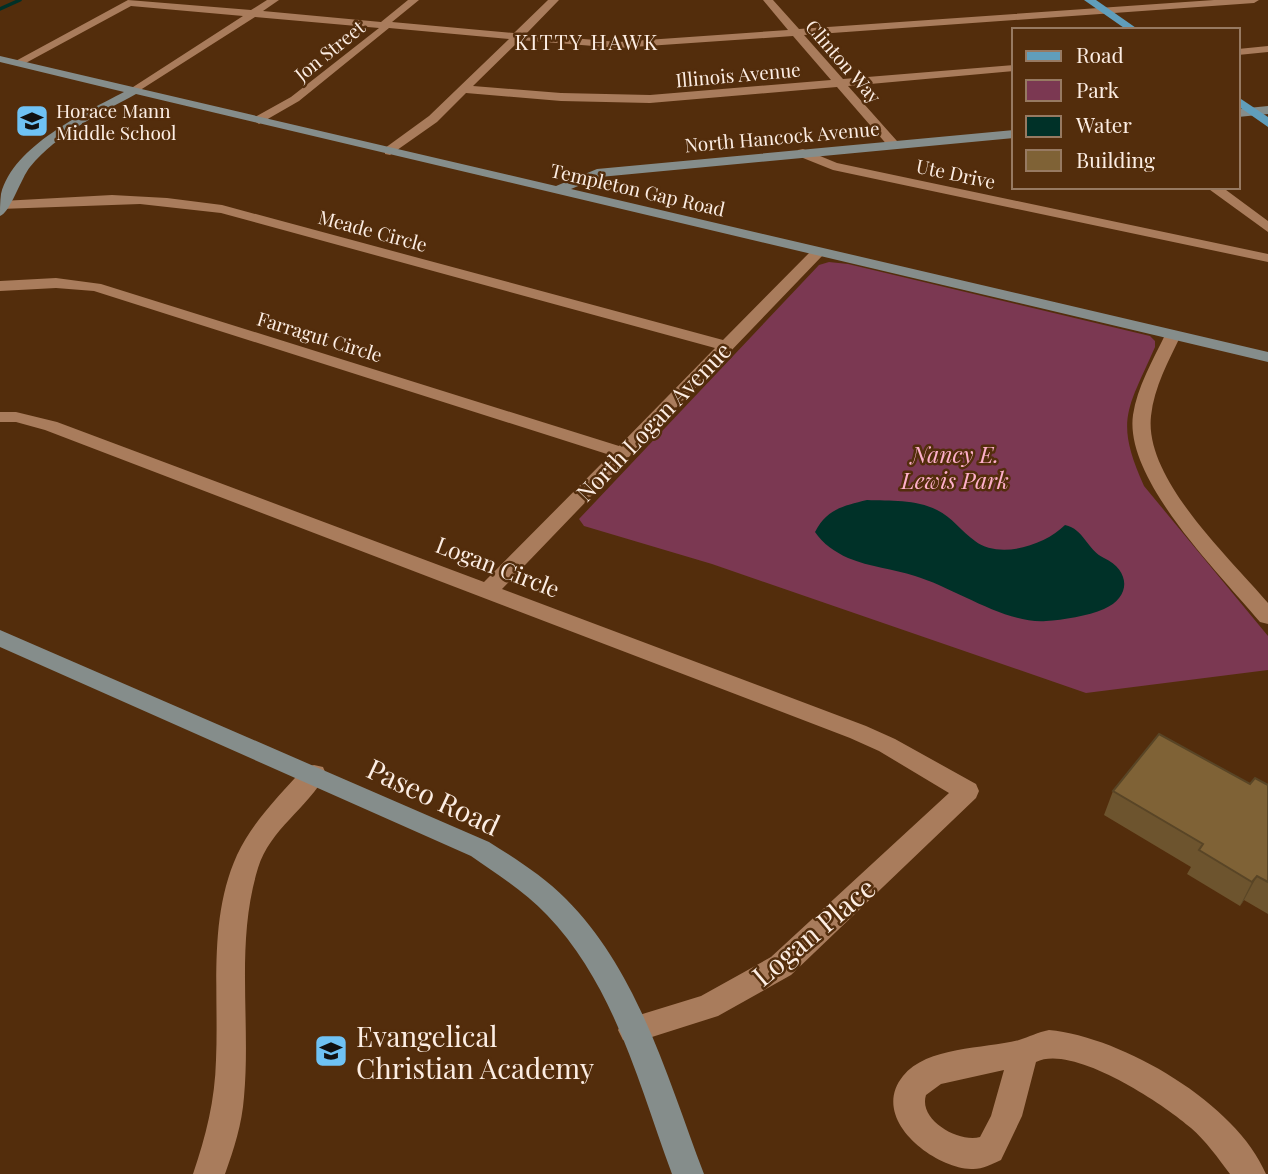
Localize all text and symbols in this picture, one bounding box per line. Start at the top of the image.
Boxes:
street label: Jon Street [288,13,370,87]
street label: Clinton Way [800,14,888,109]
district label: KITTY HAWK [515,27,659,55]
legend [1012,28,1240,189]
text: Road [1076,40,1124,68]
street label: Illinois Avenue [674,56,802,92]
text: Park [1076,75,1120,103]
place label: Horace Mann Middle School [56,97,177,145]
school or university icon: Horace Mann Middle School [13,102,51,140]
text: Water [1075,110,1132,138]
street label: North Hancock Avenue [683,115,881,157]
text: Building [1076,145,1155,173]
street label: Ute Drive [914,152,998,194]
street label: Templeton Gap Road [548,156,728,222]
street label: Meade Circle [316,203,430,257]
street label: Farragut Circle [254,305,386,367]
street label: North Logan Avenue [569,335,737,507]
park label: Nancy E. Lewis Park [900,438,1009,495]
street label: Logan Circle [432,528,564,604]
street label: Paseo Road [361,749,507,843]
street label: Logan Place [744,869,882,993]
place label: Evangelical Christian Academy [356,1017,594,1086]
school or university icon: Evangelical Christian Academy [312,1032,350,1070]

